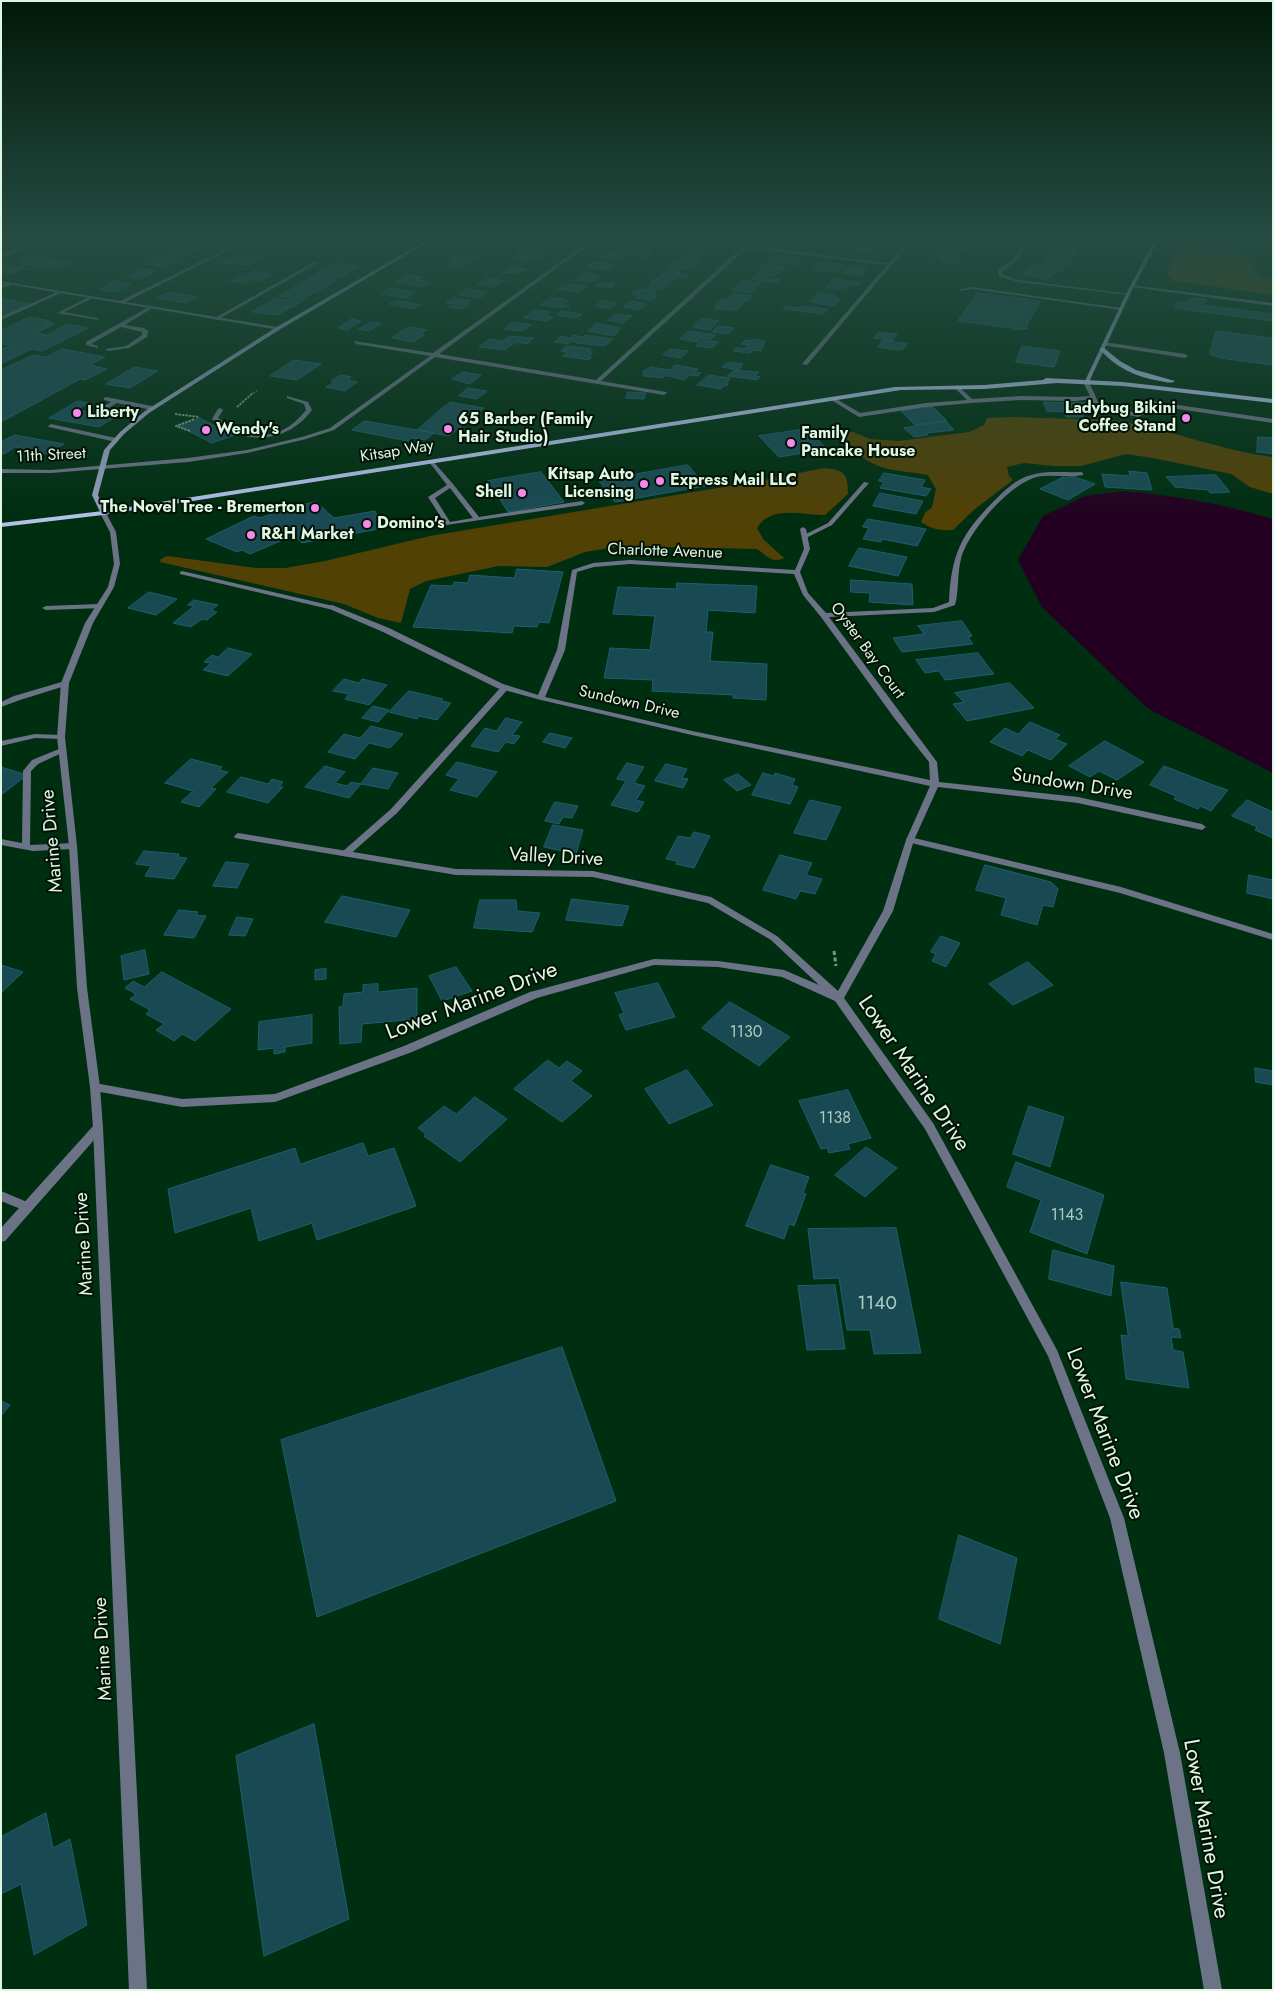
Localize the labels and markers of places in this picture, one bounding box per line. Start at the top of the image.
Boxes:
place label: Ladybug Bikini Coffee Stand [1065,399,1176,437]
place label: Liberty [87,403,139,423]
marker: Liberty [71,407,83,419]
place label: 65 Barber (Family Hair Studio) [458,410,593,448]
marker: Ladybug Bikini Coffee Stand [1180,412,1192,424]
place label: Wendy's [216,420,279,440]
marker: 65 Barber (Family Hair Studio) [442,423,454,435]
marker: Wendy's [200,424,212,436]
place label: Family Pancake House [801,424,915,462]
marker: Family Pancake House [785,437,797,449]
place label: Kitsap Auto Licensing [548,465,634,503]
place label: Express Mail LLC [670,471,797,491]
marker: Express Mail LLC [654,475,666,487]
marker: Kitsap Auto Licensing [638,478,650,490]
place label: Shell [475,483,512,503]
marker: Shell [516,487,528,499]
place label: The Novel Tree - Bremerton [100,498,305,518]
marker: The Novel Tree - Bremerton [309,502,321,514]
place label: Domino's [377,514,444,534]
marker: Domino's [361,518,373,530]
place label: R&H Market [261,525,353,545]
marker: R&H Market [245,529,257,541]

